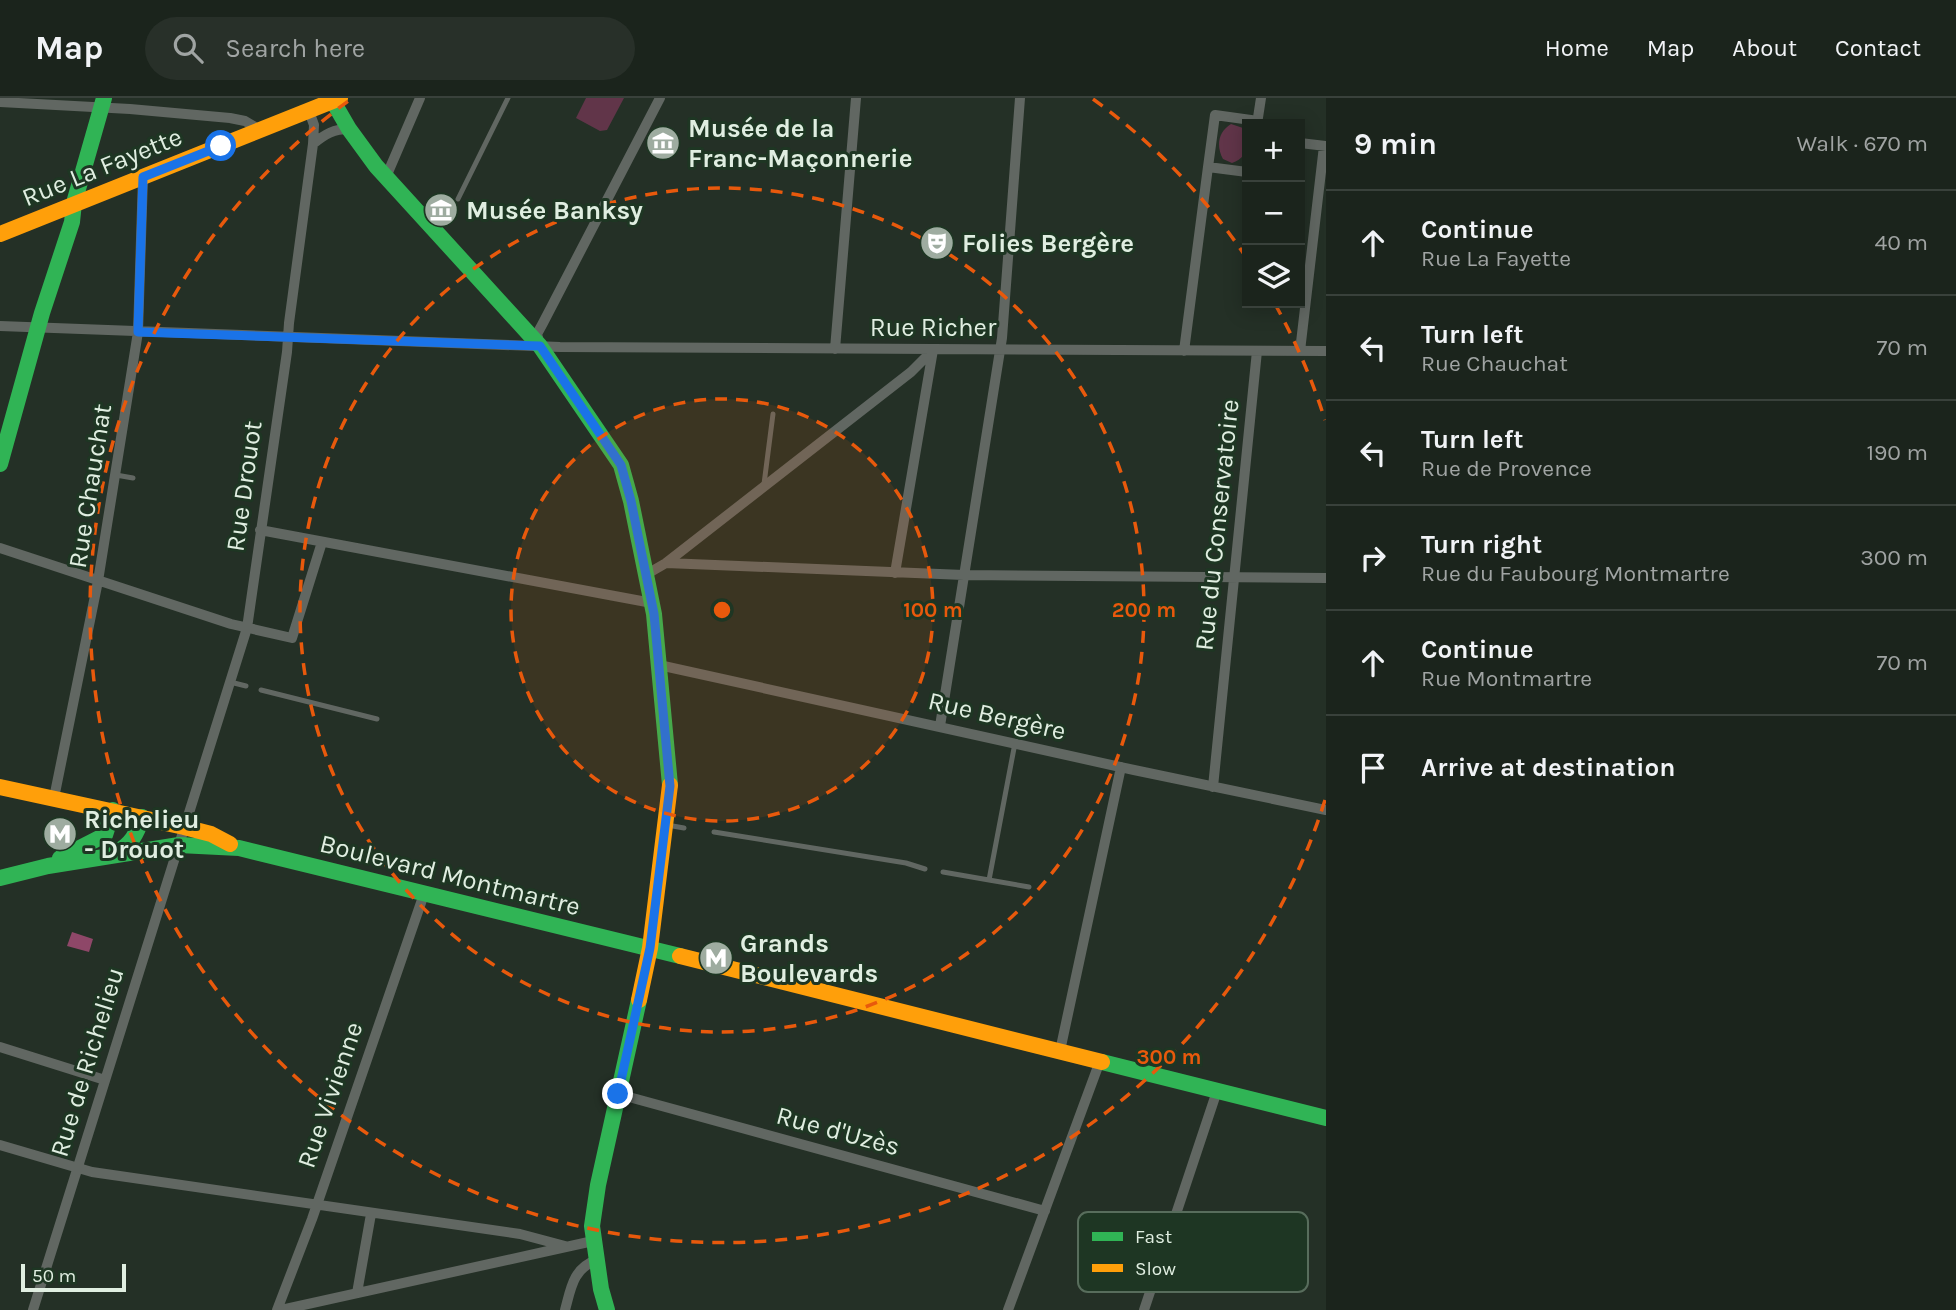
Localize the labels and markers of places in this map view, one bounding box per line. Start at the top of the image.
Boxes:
place label: Musée de la Franc-Maçonnerie [688,113,912,174]
museum icon: Musée de la Franc-Maçonnerie [644,124,682,162]
museum icon: Musée Banksy [422,191,460,229]
place label: Musée Banksy [466,195,643,226]
theatre icon: Folies Bergère [918,224,956,262]
place label: Folies Bergère [962,228,1134,259]
centre of rings [710,598,734,622]
place label: Richelieu - Drouot [84,804,200,865]
metro station icon: Richelieu - Drouot [41,815,79,853]
place label: Grands Boulevards [740,928,878,989]
metro station icon: Grands Boulevards [697,939,735,977]

